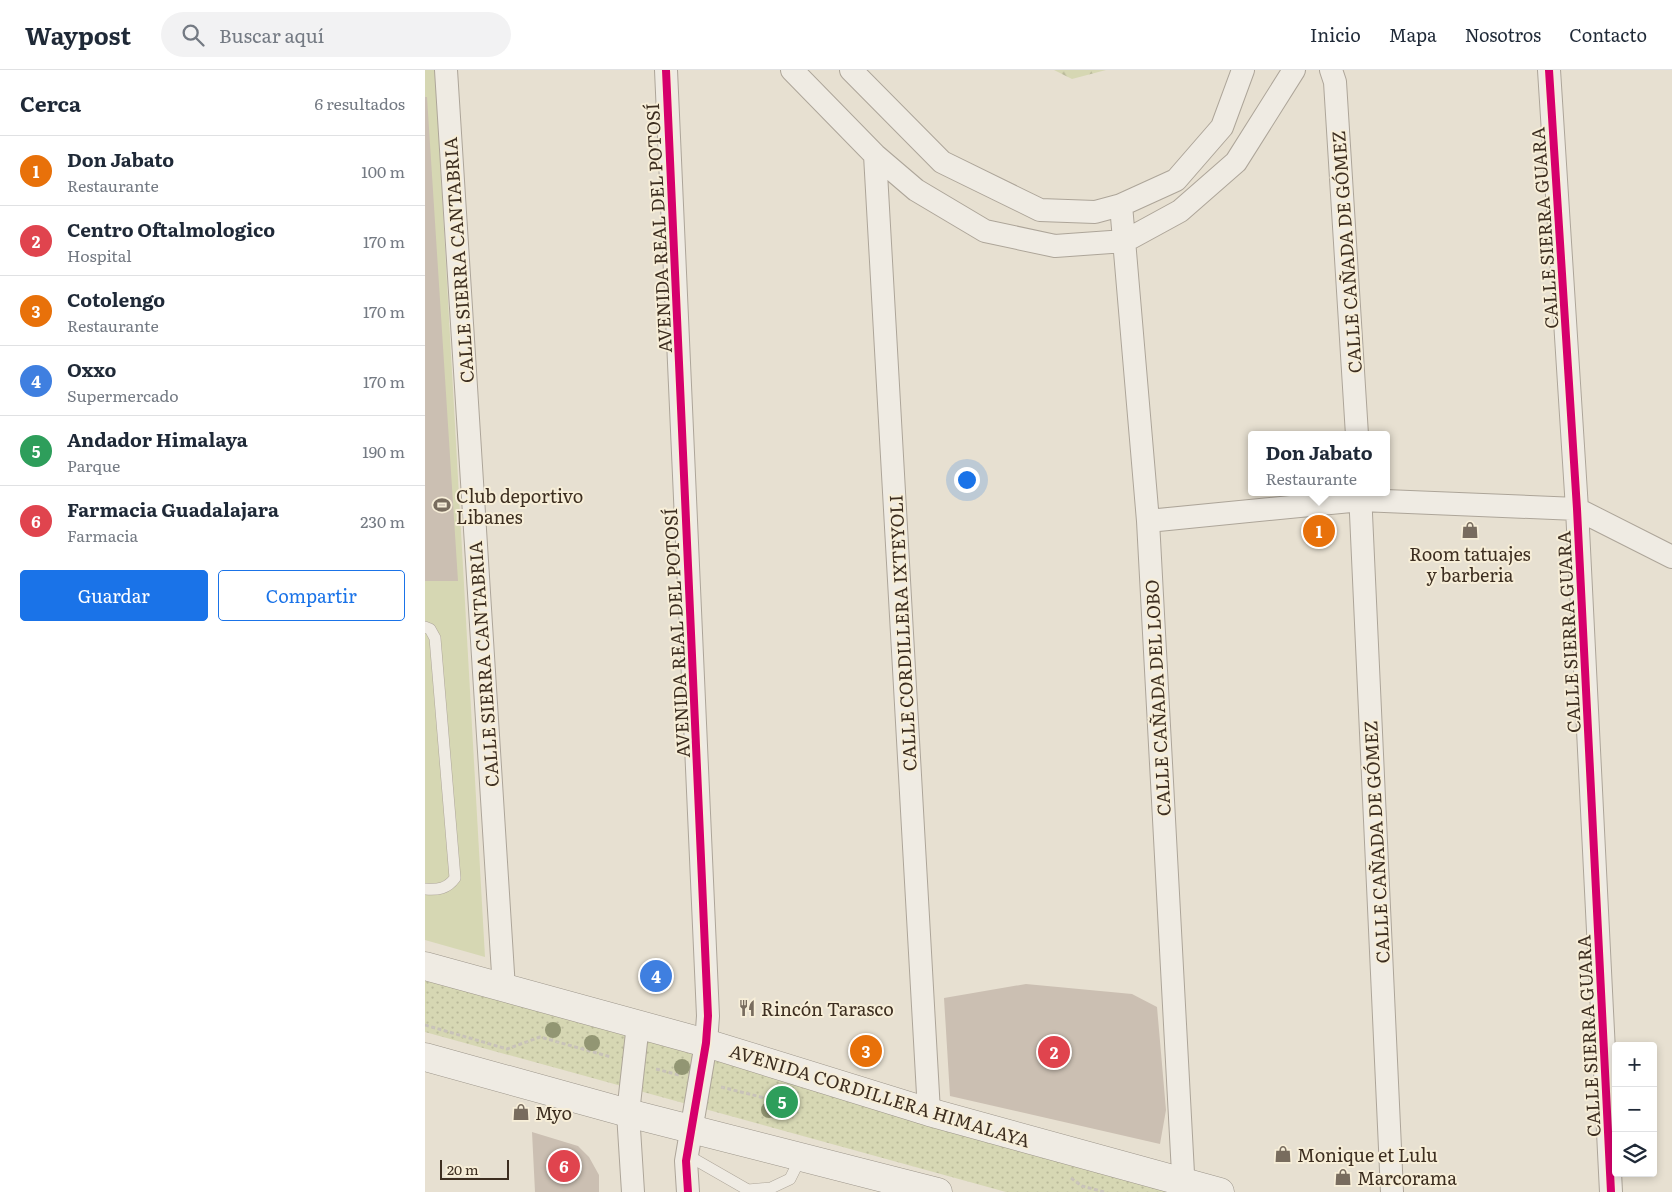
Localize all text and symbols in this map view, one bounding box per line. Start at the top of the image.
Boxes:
search box [161,12,511,57]
text: Waypost [25,17,131,52]
icon: search [179,21,207,49]
text: Buscar aquí [219,21,324,49]
text: Inicio [1310,21,1361,48]
text: Mapa [1389,21,1437,48]
text: Nosotros [1465,21,1541,48]
text: Contacto [1569,21,1647,48]
text: Cerca [20,87,81,118]
text: 6 resultados [314,91,405,115]
street label: AVENIDA REAL DEL POTOSÍ [638,102,678,354]
street label: CALLE SIERRA GUARA [1523,126,1565,330]
street label: CALLE CAÑADA DE GÓMEZ [1324,130,1368,374]
street label: CALLE SIERRA CANTABRIA [436,136,480,384]
text: Don Jabato [67,145,174,173]
text: 1 [33,159,39,183]
text: 100 m [361,159,405,183]
text: Restaurante [67,173,159,197]
text: Centro Oftalmologico [67,215,275,243]
text: 2 [32,229,40,253]
text: 170 m [363,229,405,253]
text: Hospital [67,243,132,267]
text: Cotolengo [67,285,165,313]
text: 3 [32,299,40,323]
text: 170 m [363,299,405,323]
text: Restaurante [67,313,159,337]
text: Oxxo [67,355,116,383]
text: 4 [31,369,41,393]
text: 170 m [363,369,405,393]
text: Supermercado [67,383,179,407]
text: Andador Himalaya [67,425,248,453]
popup [1248,431,1390,496]
text: Don Jabato [1265,438,1373,466]
text: 5 [32,439,40,463]
text: 190 m [362,439,405,463]
text: Parque [67,453,120,477]
text: Restaurante [1265,466,1357,490]
your location [954,467,980,493]
place label: Club deportivo Libanes [456,482,583,530]
street label: CALLE CORDILLERA IXTEYOLI [881,494,923,772]
text: Farmacia Guadalajara [67,495,279,523]
sports icon: Club deportivo Libanes [432,495,452,515]
street label: AVENIDA REAL DEL POTOSÍ [656,507,696,759]
text: 6 [31,509,41,533]
text: 230 m [360,509,405,533]
pin: 1 [1303,512,1335,550]
shop icon: Room tatuajes y barberia [1460,520,1480,540]
text: Farmacia [67,523,138,547]
street label: CALLE SIERRA GUARA [1549,530,1587,734]
street label: CALLE SIERRA CANTABRIA [461,540,505,788]
place label: Room tatuajes y barberia [1409,540,1531,588]
button: Guardar [20,570,208,621]
button: Compartir [218,570,405,621]
street label: CALLE CAÑADA DEL LOBO [1137,579,1177,817]
street label: CALLE CAÑADA DE GÓMEZ [1356,720,1396,964]
street label: CALLE SIERRA GUARA [1569,934,1607,1138]
pin: 4 [640,957,672,995]
place label: Rincón Tarasco [761,995,894,1022]
restaurant icon: Rincón Tarasco [737,998,757,1018]
pin: 3 [850,1032,882,1070]
pin: 2 [1038,1033,1070,1071]
street label: AVENIDA CORDILLERA HIMALAYA [726,1036,1034,1154]
map controls [1612,1042,1657,1177]
button: + [1612,1042,1657,1087]
pin: 5 [766,1083,798,1121]
button: − [1612,1087,1657,1132]
place label: Myo [535,1099,572,1126]
shop icon: Myo [511,1102,531,1122]
button: layers [1612,1132,1657,1177]
place label: Monique et Lulu [1297,1141,1438,1168]
shop icon: Monique et Lulu [1273,1144,1293,1164]
pin: 6 [548,1147,580,1185]
scale bar [440,1157,509,1180]
text: 20 m [447,1159,479,1179]
place label: Marcorama [1357,1164,1457,1191]
shop icon: Marcorama [1333,1167,1353,1187]

